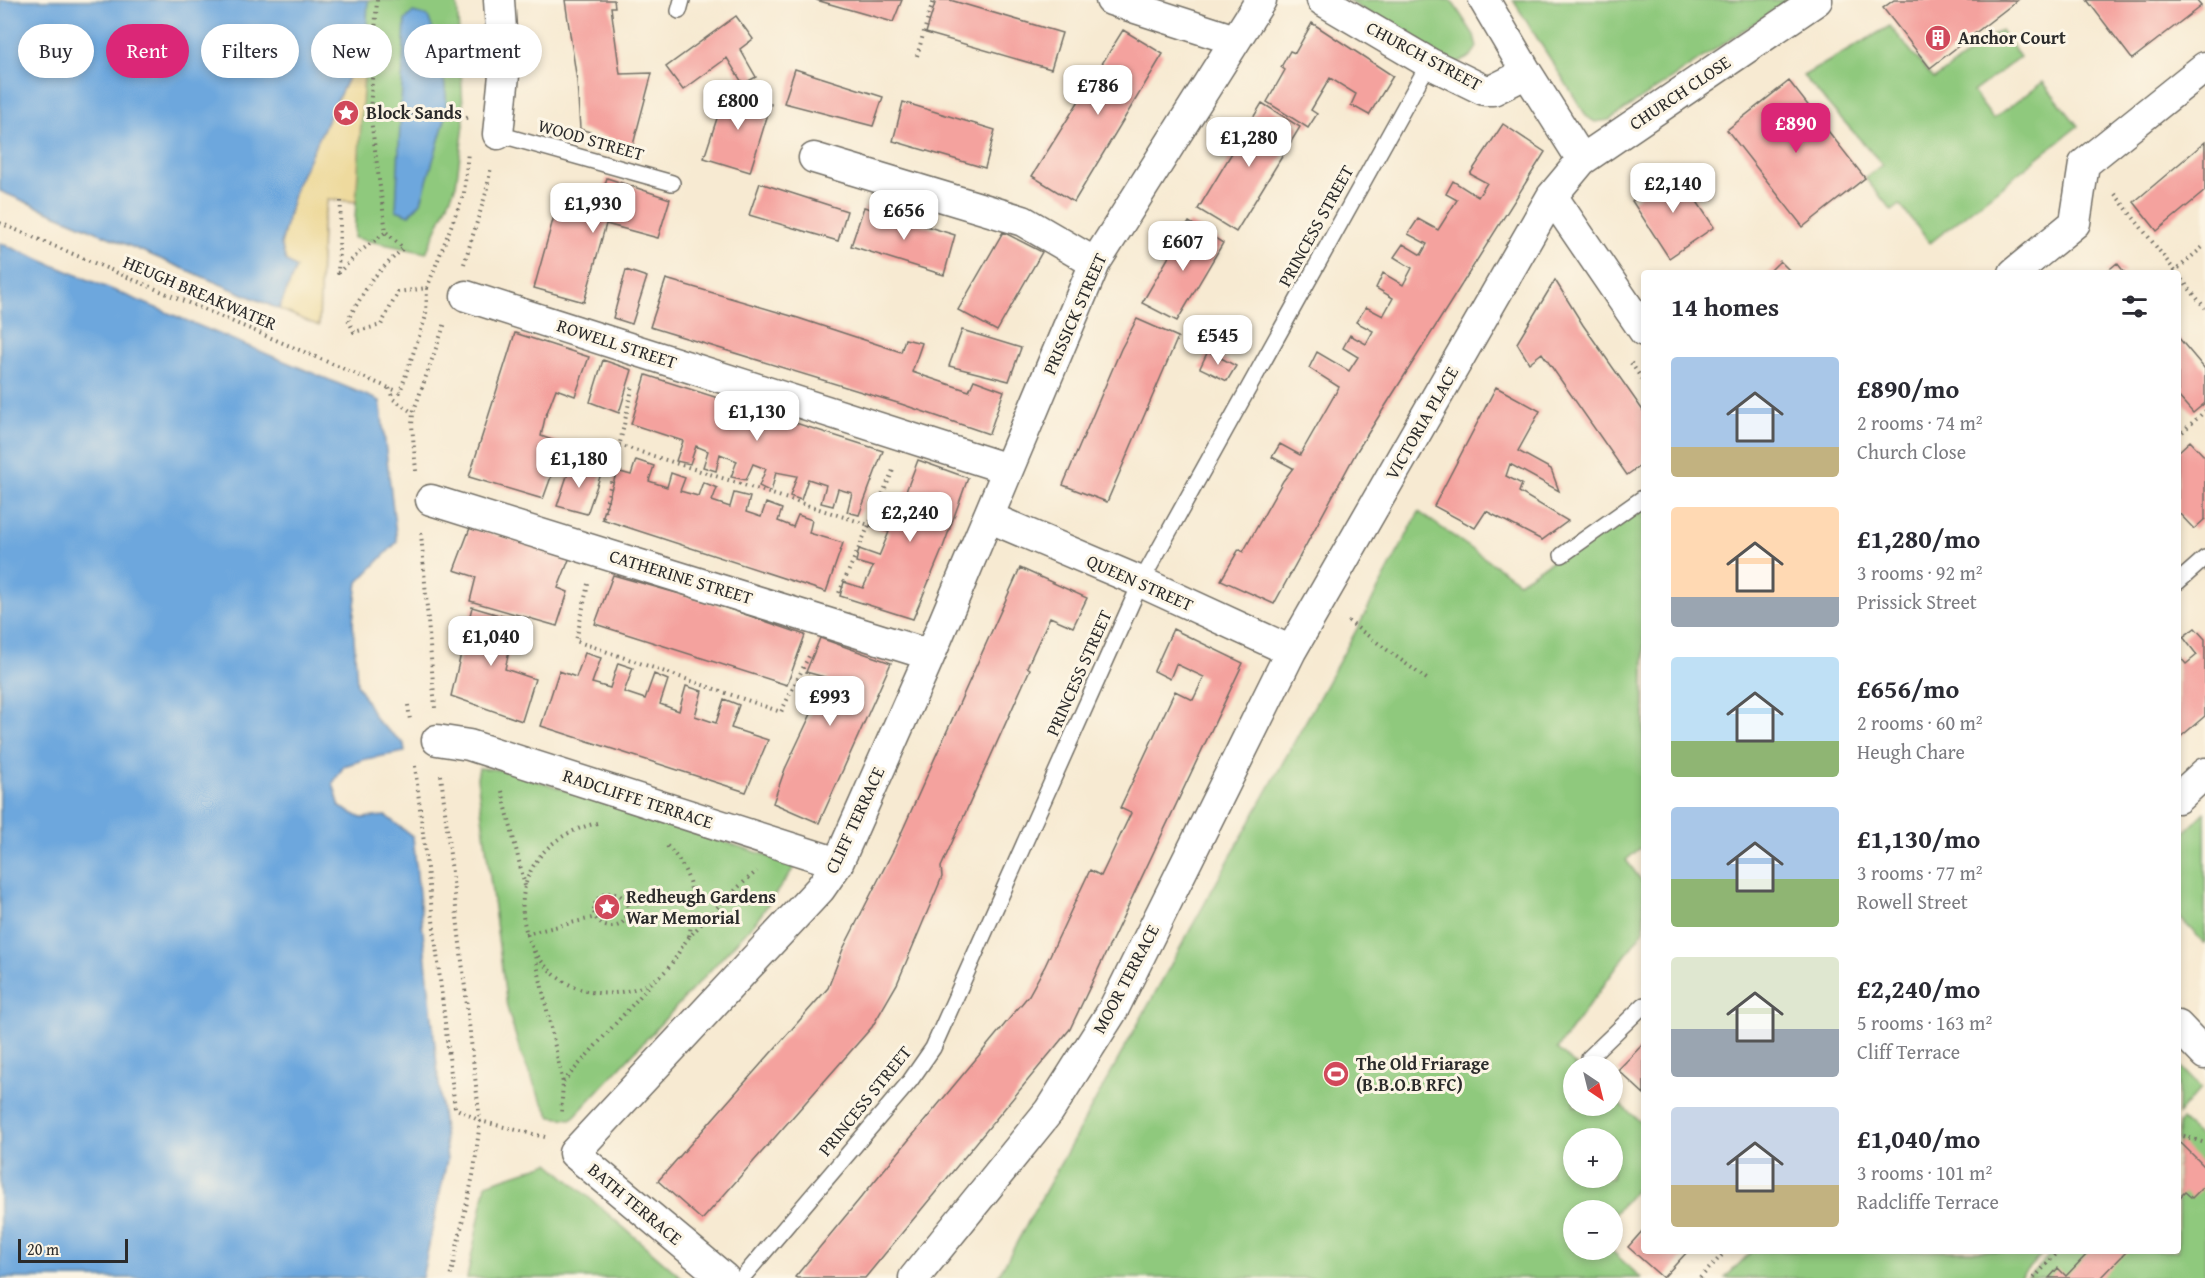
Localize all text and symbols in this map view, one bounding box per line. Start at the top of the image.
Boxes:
street label: CHURCH STREET [1362,14,1487,97]
building icon: Anchor Court [1923,23,1953,53]
chip: Buy [18,24,94,78]
chip: Rent [106,24,189,78]
chip: Filters [201,24,299,78]
chip: New [311,24,392,78]
chip: Apartment [404,24,542,78]
place label: Anchor Court [1958,24,2066,51]
street label: CHURCH CLOSE [1624,49,1736,136]
pin: £786 [1062,65,1134,116]
text: £786 [1077,70,1119,99]
pin: £800 [702,80,774,131]
text: £800 [717,85,759,114]
place icon: Block Sands [331,98,361,128]
place label: Block Sands [366,99,462,126]
pin: £890 [1760,103,1832,154]
text: £890 [1775,108,1817,137]
street label: WOOD STREET [535,111,647,168]
pin: £1,280 [1200,117,1298,168]
text: £1,280 [1220,122,1278,151]
street label: PRINCESS STREET [1271,160,1360,291]
pin: £2,140 [1624,163,1722,214]
text: £2,140 [1644,168,1702,197]
pin: £1,930 [544,183,642,234]
text: £1,930 [564,188,622,217]
pin: £656 [868,190,940,241]
text: £656 [883,195,925,224]
pin: £607 [1147,221,1219,272]
text: £607 [1162,226,1204,255]
street label: HEUGH BREAKWATER [119,248,282,337]
street label: PRISSICK STREET [1036,249,1113,379]
text: 14 homes [1671,287,1779,326]
icon: filters [2118,290,2151,323]
street label: ROWELL STREET [554,311,681,376]
pin: £545 [1182,315,1254,366]
text: £545 [1197,320,1239,349]
street label: VICTORIA PLACE [1378,361,1465,484]
text: £890/mo [1857,369,1959,408]
icon: home [1719,381,1791,453]
pin: £1,130 [708,391,806,442]
text: £1,130 [728,396,786,425]
text: 2 rooms · 74 m² [1857,408,1983,437]
text: Church Close [1857,437,1966,466]
pin: £1,180 [530,438,628,489]
text: £1,180 [550,443,608,472]
pin: £2,240 [861,492,959,543]
text: £2,240 [881,497,939,526]
text: £1,280/mo [1857,519,1980,558]
icon: home [1719,531,1791,603]
street label: CATHERINE STREET [606,542,756,611]
street label: QUEEN STREET [1083,547,1198,618]
text: 3 rooms · 92 m² [1857,558,1983,587]
text: Prissick Street [1857,587,1977,616]
street label: PRINCESS STREET [1039,605,1118,740]
pin: £1,040 [442,616,540,667]
text: £1,040 [462,621,520,650]
text: £656/mo [1857,669,1959,708]
pin: £993 [794,676,866,727]
text: £993 [809,681,851,710]
icon: home [1719,681,1791,753]
text: 2 rooms · 60 m² [1857,708,1983,737]
text: Heugh Chare [1857,737,1965,766]
street label: RADCLIFFE TERRACE [560,762,717,836]
street label: CLIFF TERRACE [818,762,891,878]
text: £1,130/mo [1857,819,1980,858]
icon: home [1719,831,1791,903]
text: 3 rooms · 77 m² [1857,858,1983,887]
place label: Redheugh Gardens War Memorial [626,883,776,931]
text: Rowell Street [1857,887,1968,916]
place icon: Redheugh Gardens War Memorial [592,892,622,922]
street label: MOOR TERRACE [1085,919,1166,1038]
text: £2,240/mo [1857,969,1980,1008]
icon: home [1719,981,1791,1053]
text: 5 rooms · 163 m² [1857,1008,1992,1037]
text: Cliff Terrace [1857,1037,1960,1066]
street label: PRINCESS STREET [812,1040,918,1162]
place label: The Old Friarage (B.B.O.B RFC) [1356,1050,1489,1098]
north arrow [1563,1056,1623,1116]
map controls [1563,1056,1623,1260]
sports icon: The Old Friarage (B.B.O.B RFC) [1321,1059,1351,1089]
text: £1,040/mo [1857,1119,1980,1158]
button: + [1563,1128,1623,1188]
icon: home [1719,1131,1791,1203]
street label: BATH TERRACE [582,1156,688,1251]
text: 3 rooms · 101 m² [1857,1158,1992,1187]
text: Radcliffe Terrace [1857,1187,1999,1216]
button: − [1563,1200,1623,1260]
scale bar [18,1236,128,1264]
text: 20 m [27,1237,59,1261]

